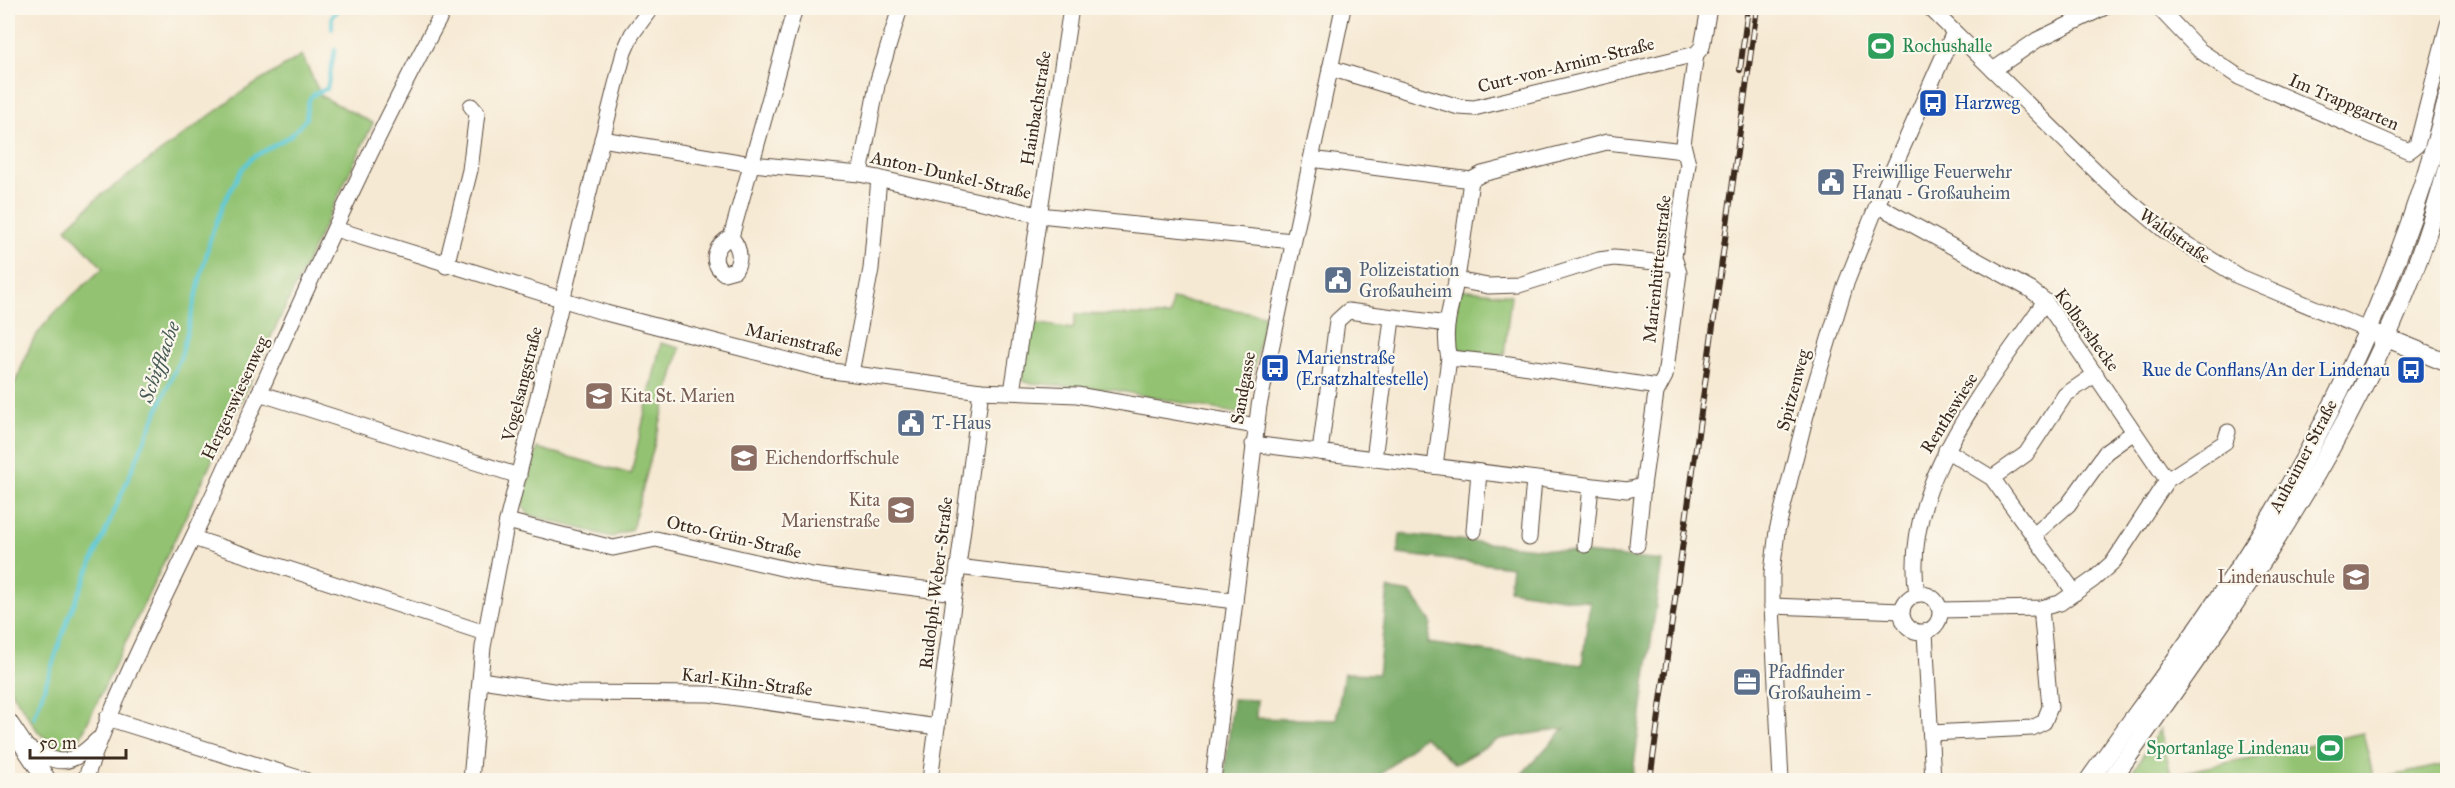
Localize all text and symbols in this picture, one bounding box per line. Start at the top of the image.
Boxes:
sports icon: Rochushalle [1865,30,1897,62]
street label: Curt-von-Arnim-Straße [1475,32,1657,98]
place label: Rochushalle [1902,35,1992,57]
street label: Hainbachstraße [1016,49,1056,167]
street label: Im Trappgarten [2285,69,2403,136]
bus stop icon: Harzweg [1917,87,1949,119]
place label: Harzweg [1954,92,2020,115]
street label: Anton-Dunkel-Straße [868,146,1033,204]
place label: Freiwillige Feuerwehr Hanau - Großauheim [1852,161,2012,204]
public building icon: Freiwillige Feuerwehr Hanau - Großauheim [1815,166,1847,198]
street label: Marienhüttenstraße [1638,194,1676,344]
street label: Waldstraße [2135,204,2215,268]
place label: Polizeistation Großauheim [1359,259,1460,302]
public building icon: Polizeistation Großauheim [1322,264,1354,296]
street label: Kolbershecke [2050,284,2124,376]
water label: Schifflache [133,318,185,407]
street label: Marienstraße [743,318,845,362]
street label: Vogelsangstraße [497,324,548,445]
street label: Hergerswiesenweg [197,332,274,464]
street label: Spitzenweg [1772,346,1816,433]
place label: Marienstraße (Ersatzhaltestelle) [1296,347,1429,391]
street label: Sandgasse [1226,350,1261,426]
bus stop icon: Marienstraße (Ersatzhaltestelle) [1259,352,1291,384]
bus stop icon: Rue de Conflans/An der Lindenau [2395,354,2427,386]
place label: Rue de Conflans/An der Lindenau [2142,359,2390,381]
street label: Renthswiese [1916,369,1982,457]
school or university icon: Kita St. Marien [583,380,615,412]
place label: Kita St. Marien [620,385,735,407]
street label: Auheimer Straße [2263,396,2342,517]
public building icon: T-Haus [895,407,927,439]
place label: T-Haus [932,412,991,434]
school or university icon: Eichendorffschule [728,442,760,474]
place label: Eichendorffschule [765,447,899,469]
place label: Kita Marienstraße [781,489,880,532]
school or university icon: Kita Marienstraße [885,494,917,526]
street label: Rudolph-Weber-Straße [915,496,957,670]
street label: Otto-Grün-Straße [664,511,804,563]
school or university icon: Lindenauschule [2340,561,2372,593]
place label: Lindenauschule [2218,566,2335,588]
place label: Pfadfinder Großauheim - [1768,661,1872,704]
street label: Karl-Kihn-Straße [680,663,814,701]
office icon: Pfadfinder Großauheim - [1731,666,1763,698]
scale bar [30,722,126,760]
text: 50 m [39,732,77,754]
sports icon: Sportanlage Lindenau [2314,732,2346,764]
place label: Sportanlage Lindenau [2146,737,2309,760]

